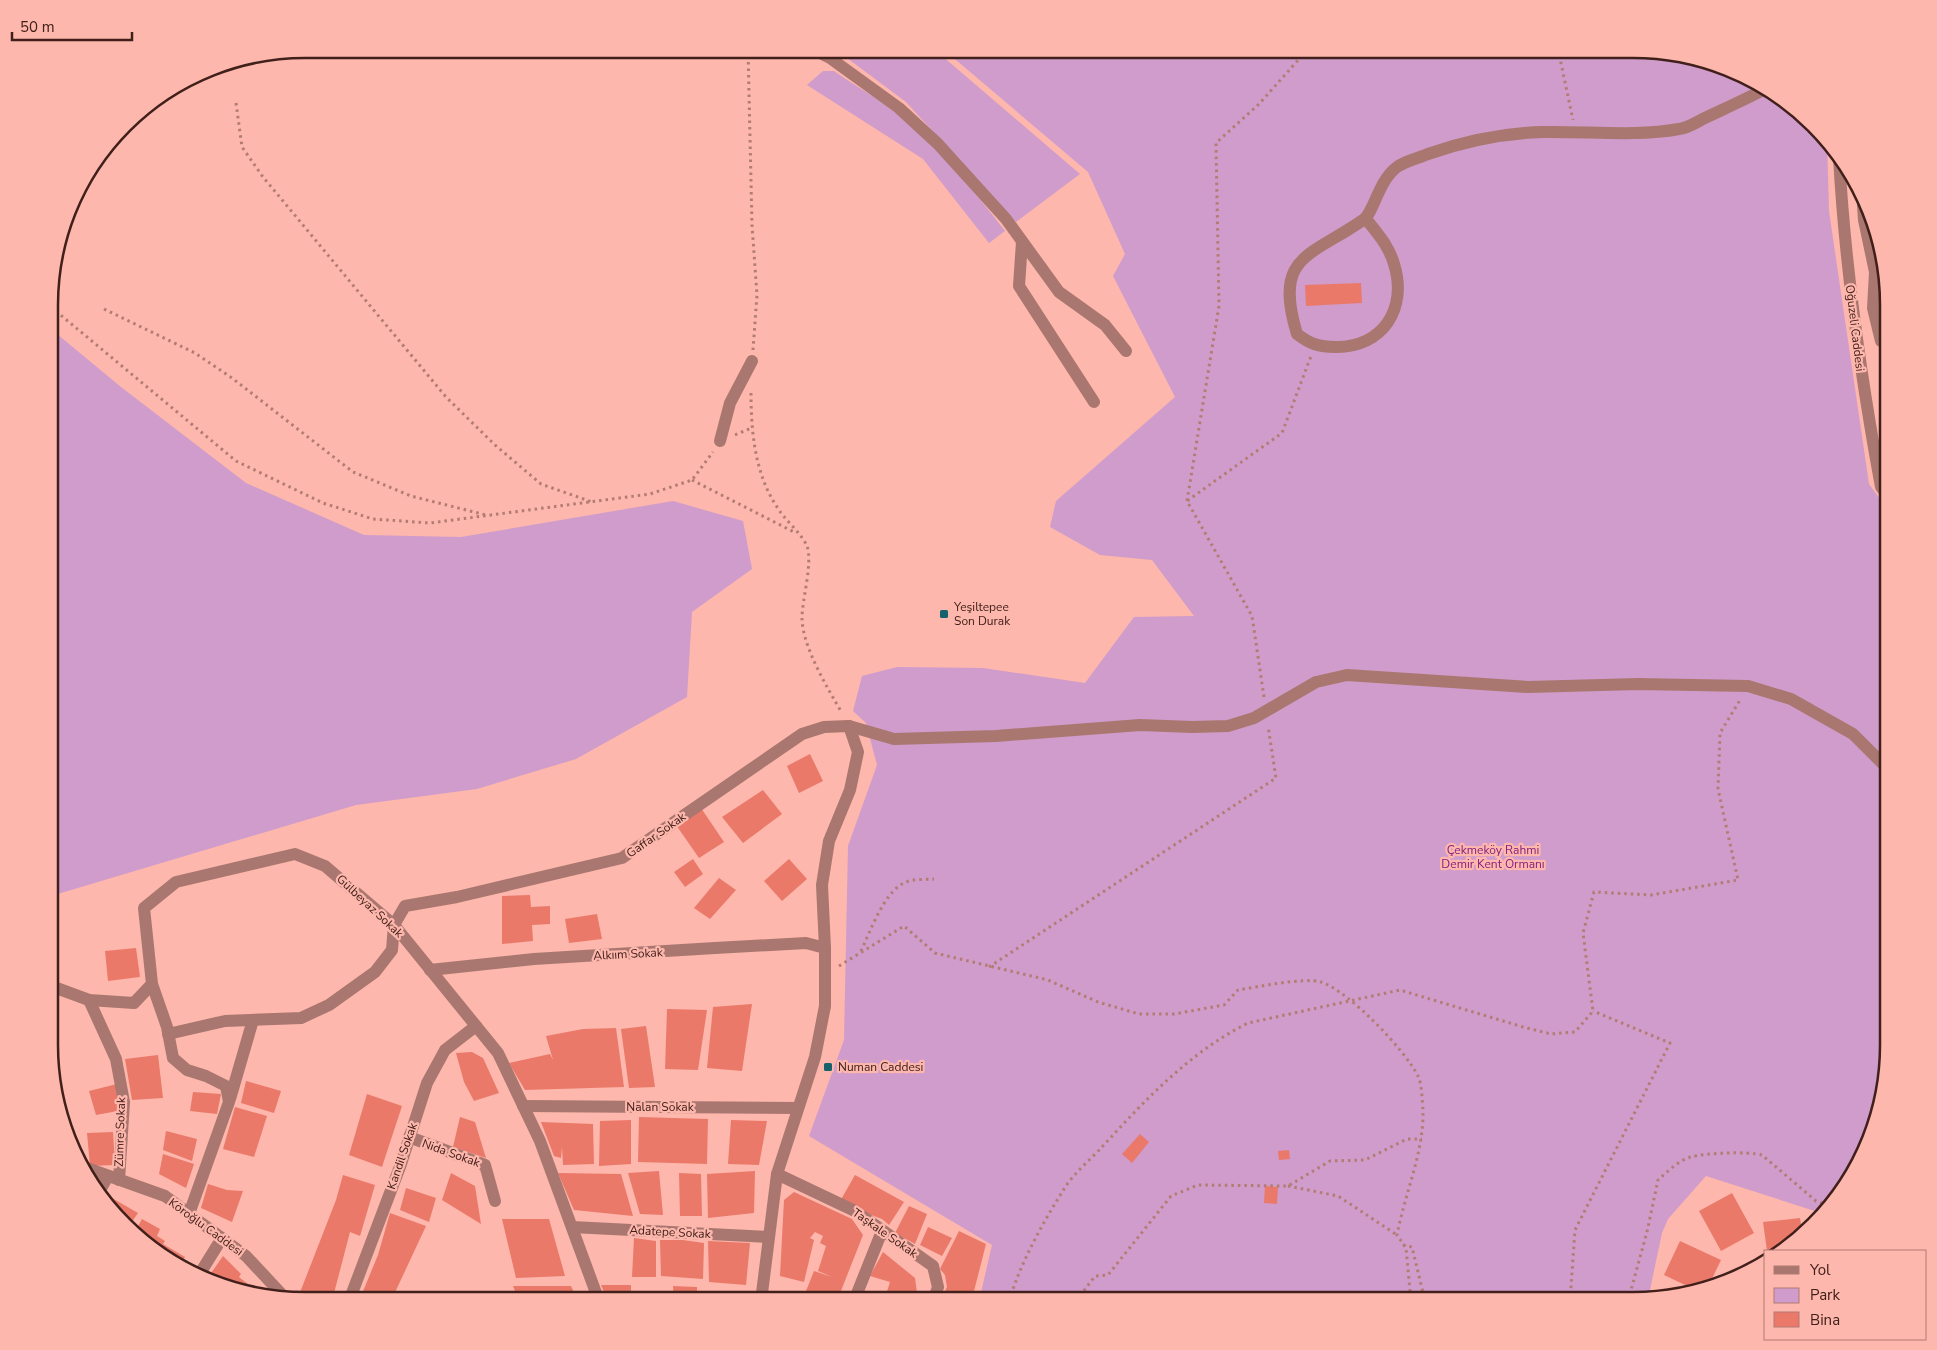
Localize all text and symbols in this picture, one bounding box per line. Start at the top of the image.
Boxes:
scale bar [12,10,132,42]
text: 50 m [20,17,55,37]
street label: Oğuzeli Caddesi [1842,284,1868,372]
place label: Yeşiltepee Son Durak [953,599,1011,629]
marker: Yeşiltepee Son Durak [938,608,950,620]
street label: Gaffar Sokak [623,808,690,861]
park label: Çekmeköy Rahmi Demir Kent Ormanı [1441,842,1545,872]
street label: Gülbeyaz Sokak [333,871,408,942]
street label: Alkıım Sokak [593,944,664,964]
place label: Numan Caddesi [838,1059,923,1075]
marker: Numan Caddesi [822,1061,834,1073]
street label: Zümre Sokak [111,1096,129,1167]
street label: Nalan Sokak [626,1099,695,1115]
street label: Kandil Sokak [383,1120,421,1191]
street label: Nida Sokak [420,1135,483,1171]
street label: Köroğlu Caddesi [165,1195,247,1259]
street label: Taşkale Sokak [849,1205,922,1262]
street label: Adatepe Sokak [629,1222,712,1242]
legend [1764,1250,1927,1340]
text: Yol [1809,1260,1831,1280]
text: Park [1810,1285,1840,1305]
text: Bina [1810,1310,1840,1330]

